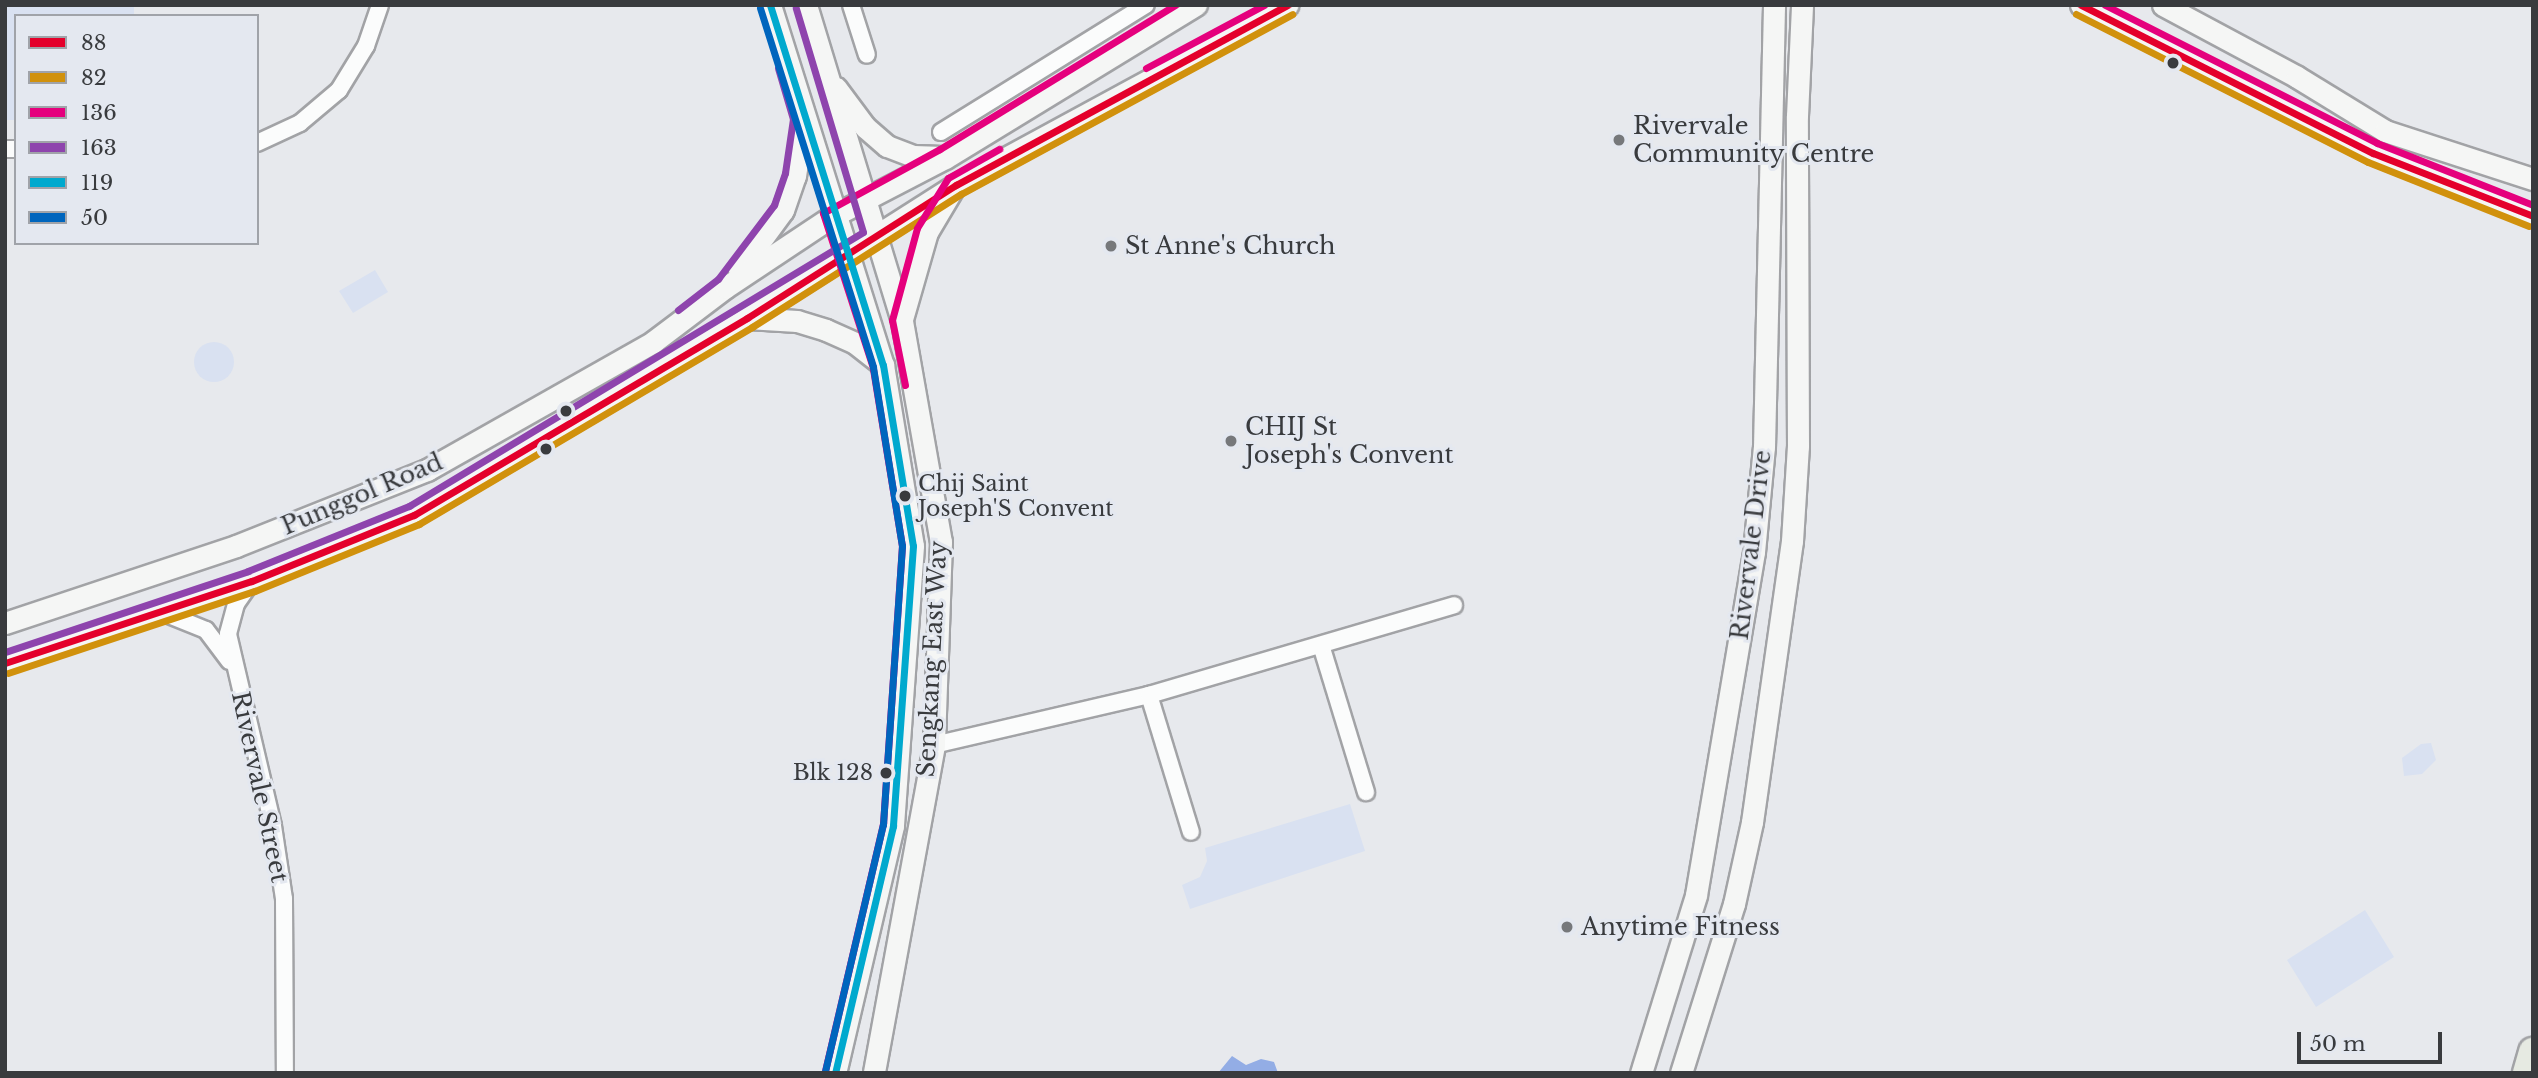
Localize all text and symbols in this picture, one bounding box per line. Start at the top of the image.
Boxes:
legend [14,14,259,245]
text: 88 [81,30,106,56]
unlabelled marker [2166,56,2180,70]
text: 82 [81,65,107,91]
text: 136 [81,100,117,126]
place label: Rivervale Community Centre [1633,112,1875,168]
marker: Rivervale Community Centre [1611,132,1627,148]
text: 163 [81,135,117,161]
text: 119 [81,170,113,196]
text: 50 [81,205,108,231]
place label: St Anne's Church [1125,232,1336,260]
marker: St Anne's Church [1103,238,1119,254]
unlabelled marker [559,404,573,418]
place label: CHIJ St Joseph's Convent [1245,413,1454,469]
marker: CHIJ St Joseph's Convent [1223,433,1239,449]
unlabelled marker [539,442,553,456]
street label: Punggol Road [277,447,447,541]
street label: Rivervale Drive [1725,448,1777,642]
place label: Chij Saint Joseph'S Convent [918,470,1114,522]
marker: Chij Saint Joseph'S Convent [898,489,912,503]
street label: Sengkang East Way [911,539,953,779]
street label: Rivervale Street [226,689,294,885]
place label: Blk 128 [792,760,873,786]
marker: Blk 128 [879,766,893,780]
place label: Anytime Fitness [1581,913,1780,941]
marker: Anytime Fitness [1559,919,1575,935]
scale bar [2300,1018,2445,1062]
text: 50 m [2310,1031,2365,1057]

